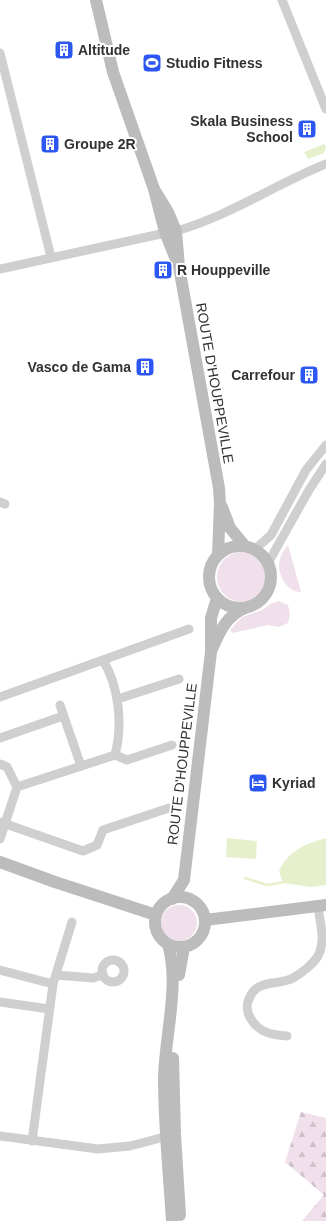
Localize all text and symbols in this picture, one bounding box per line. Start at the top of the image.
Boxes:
building icon: Altitude [53,39,75,61]
place label: Altitude [78,42,130,58]
sports icon: Studio Fitness [141,52,163,74]
place label: Studio Fitness [166,55,263,71]
place label: Skala Business School [190,113,293,145]
building icon: Skala Business School [296,118,318,140]
building icon: Groupe 2R [39,133,61,155]
place label: Groupe 2R [64,136,136,152]
building icon: R Houppeville [152,259,174,281]
place label: R Houppeville [177,262,271,278]
street label: ROUTE D'HOUPPEVILLE [193,301,237,465]
building icon: Vasco de Gama [134,356,156,378]
place label: Vasco de Gama [27,359,131,375]
building icon: Carrefour [298,364,320,386]
place label: Carrefour [231,367,296,383]
street label: ROUTE D'HOUPPEVILLE [164,682,200,846]
hotel icon: Kyriad [247,772,269,794]
place label: Kyriad [272,775,316,791]

